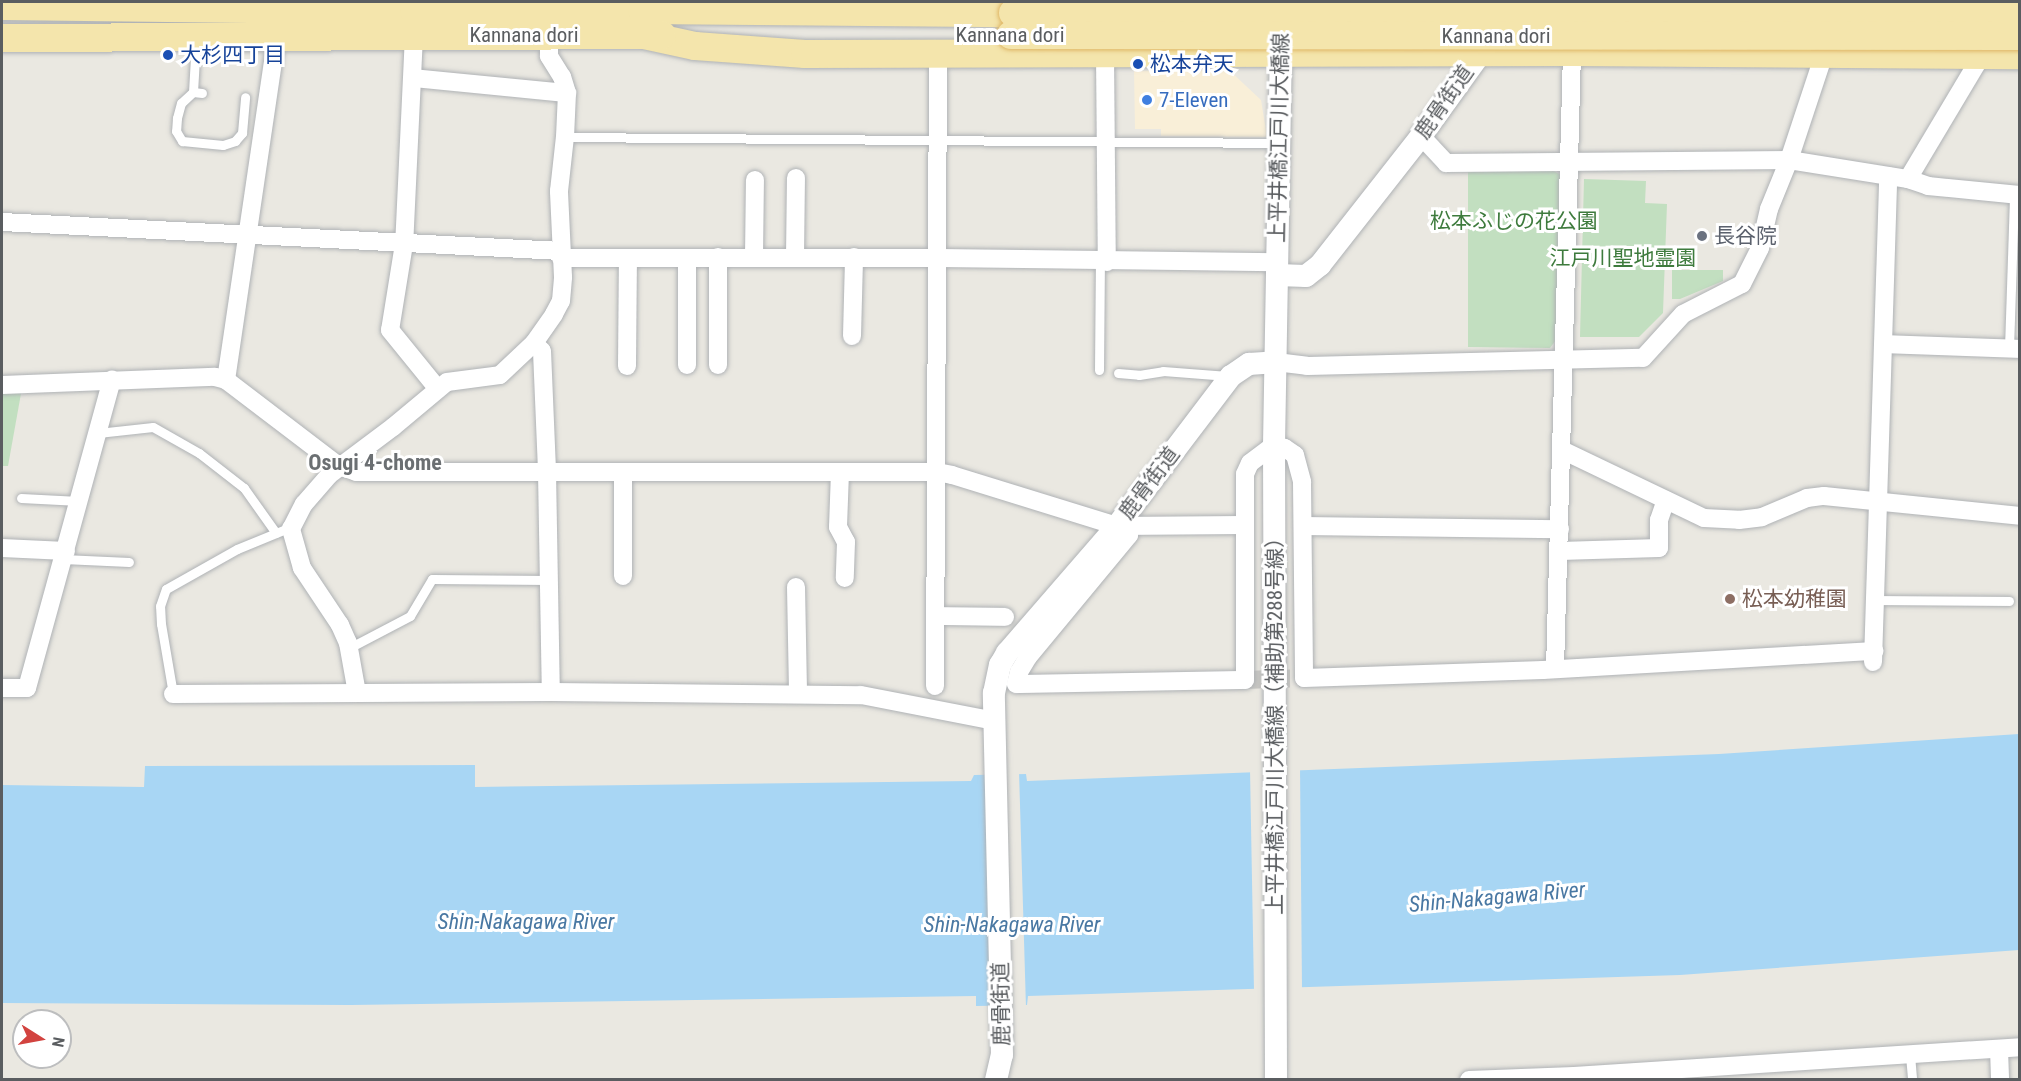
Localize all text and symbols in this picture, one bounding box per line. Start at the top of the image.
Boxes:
street label: Kannana dori [469,22,579,48]
street label: Kannana dori [955,22,1065,48]
street label: Kannana dori [1441,23,1551,49]
street label: 上平井橋江戸川大橋線 [1265,33,1293,243]
place label: 大杉四丁目 [180,42,285,68]
marker: 大杉四丁目 [161,48,175,62]
place label: 松本弁天 [1150,51,1234,77]
marker: 松本弁天 [1131,57,1145,71]
street label: 鹿骨街道 [1410,60,1478,144]
place label: 7-Eleven [1159,87,1228,113]
marker: 7-Eleven [1140,93,1154,107]
park label: 松本ふじの花公園 [1430,208,1598,234]
place label: 長谷院 [1714,223,1777,249]
marker: 長谷院 [1695,229,1709,243]
park label: 江戸川聖地霊園 [1550,245,1696,271]
street label: 鹿骨街道 [1114,442,1184,524]
district label: Osugi 4-chome [308,450,442,476]
street label: 上平井橋江戸川大橋線（補助第288号線） [1262,527,1288,915]
place label: 松本幼稚園 [1742,586,1847,612]
marker: 松本幼稚園 [1723,592,1737,606]
water label: Shin-Nakagawa River [1408,876,1586,918]
water label: Shin-Nakagawa River [438,909,614,935]
water label: Shin-Nakagawa River [924,912,1100,938]
street label: 鹿骨街道 [988,962,1014,1046]
north arrow [12,1009,72,1069]
text: N [48,1036,68,1049]

